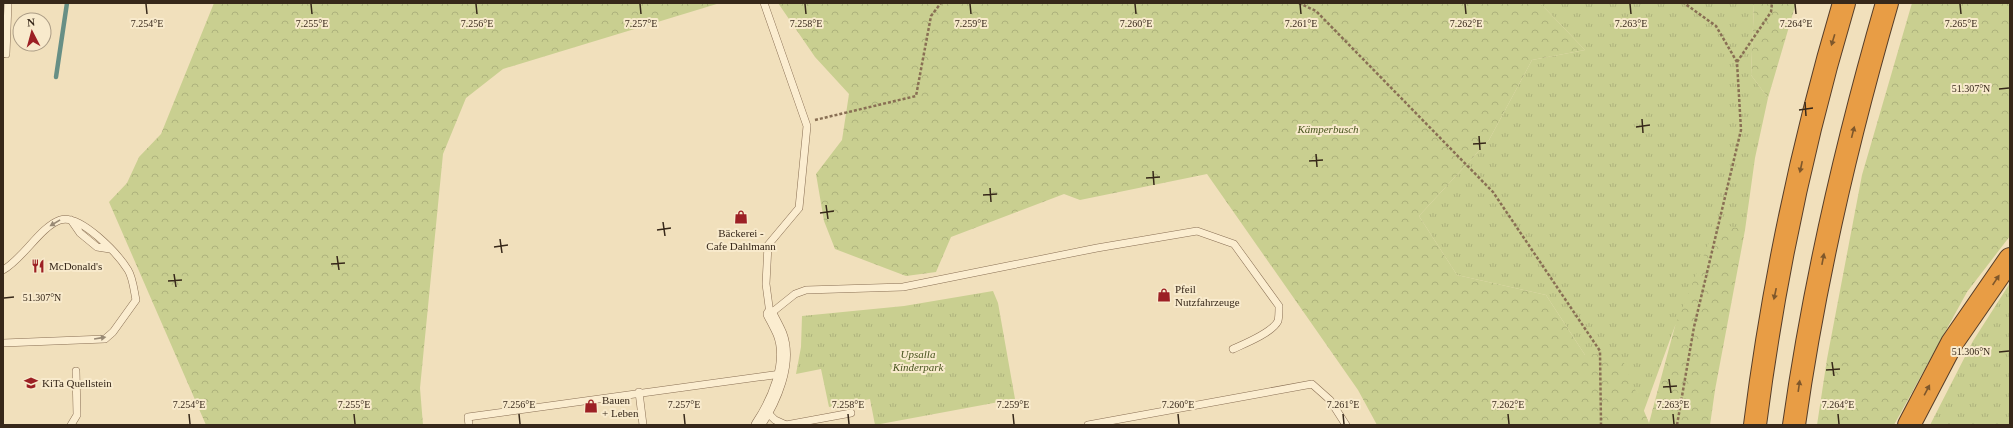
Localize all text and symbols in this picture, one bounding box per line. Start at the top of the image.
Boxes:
north arrow [12,12,52,52]
text: N [26,16,36,28]
text: 7.254°E [131,18,163,29]
text: 7.255°E [296,18,328,29]
text: 7.256°E [461,18,493,29]
text: 7.257°E [625,18,657,29]
text: 7.258°E [790,18,822,29]
text: 7.259°E [955,18,987,29]
text: 7.260°E [1120,18,1152,29]
text: 7.261°E [1285,18,1317,29]
text: 7.262°E [1450,18,1482,29]
text: 7.263°E [1615,18,1647,29]
text: 7.264°E [1780,18,1812,29]
text: 7.265°E [1945,18,1977,29]
one-way arrow [1830,35,1836,47]
text: 51.307°N [1952,83,1990,94]
park label: Kämperbusch [1296,123,1359,135]
one-way arrow [1850,126,1856,138]
one-way arrow [1798,160,1804,173]
shop icon: Bäckerei - Cafe Dahlmann [733,209,749,225]
one-way arrow [49,220,61,227]
place label: Bäckerei - Cafe Dahlmann [706,227,776,252]
one-way arrow [1821,253,1827,265]
restaurant icon: McDonald's [30,258,46,274]
place label: McDonald's [49,260,102,272]
one-way arrow [1992,274,1999,286]
place label: Pfeil Nutzfahrzeuge [1175,283,1240,308]
shop icon: Pfeil Nutzfahrzeuge [1156,287,1172,303]
one-way arrow [1772,288,1778,300]
text: 51.307°N [23,292,61,303]
one-way arrow [94,335,106,341]
text: 51.306°N [1952,346,1990,357]
park label: Upsalla Kinderpark [892,348,944,373]
school or university icon: KiTa Quellstein [23,375,39,391]
place label: KiTa Quellstein [42,377,112,389]
one-way arrow [1796,380,1802,392]
one-way arrow [1924,385,1931,396]
place label: Bauen + Leben [602,394,639,419]
shop icon: Bauen + Leben [583,398,599,414]
text: 7.254°E [173,399,205,410]
text: 7.255°E [338,399,370,410]
text: 7.256°E [503,399,535,410]
text: 7.257°E [668,399,700,410]
text: 7.258°E [832,399,864,410]
text: 7.259°E [997,399,1029,410]
text: 7.260°E [1162,399,1194,410]
text: 7.261°E [1327,399,1359,410]
text: 7.262°E [1492,399,1524,410]
text: 7.263°E [1657,399,1689,410]
text: 7.264°E [1822,399,1854,410]

